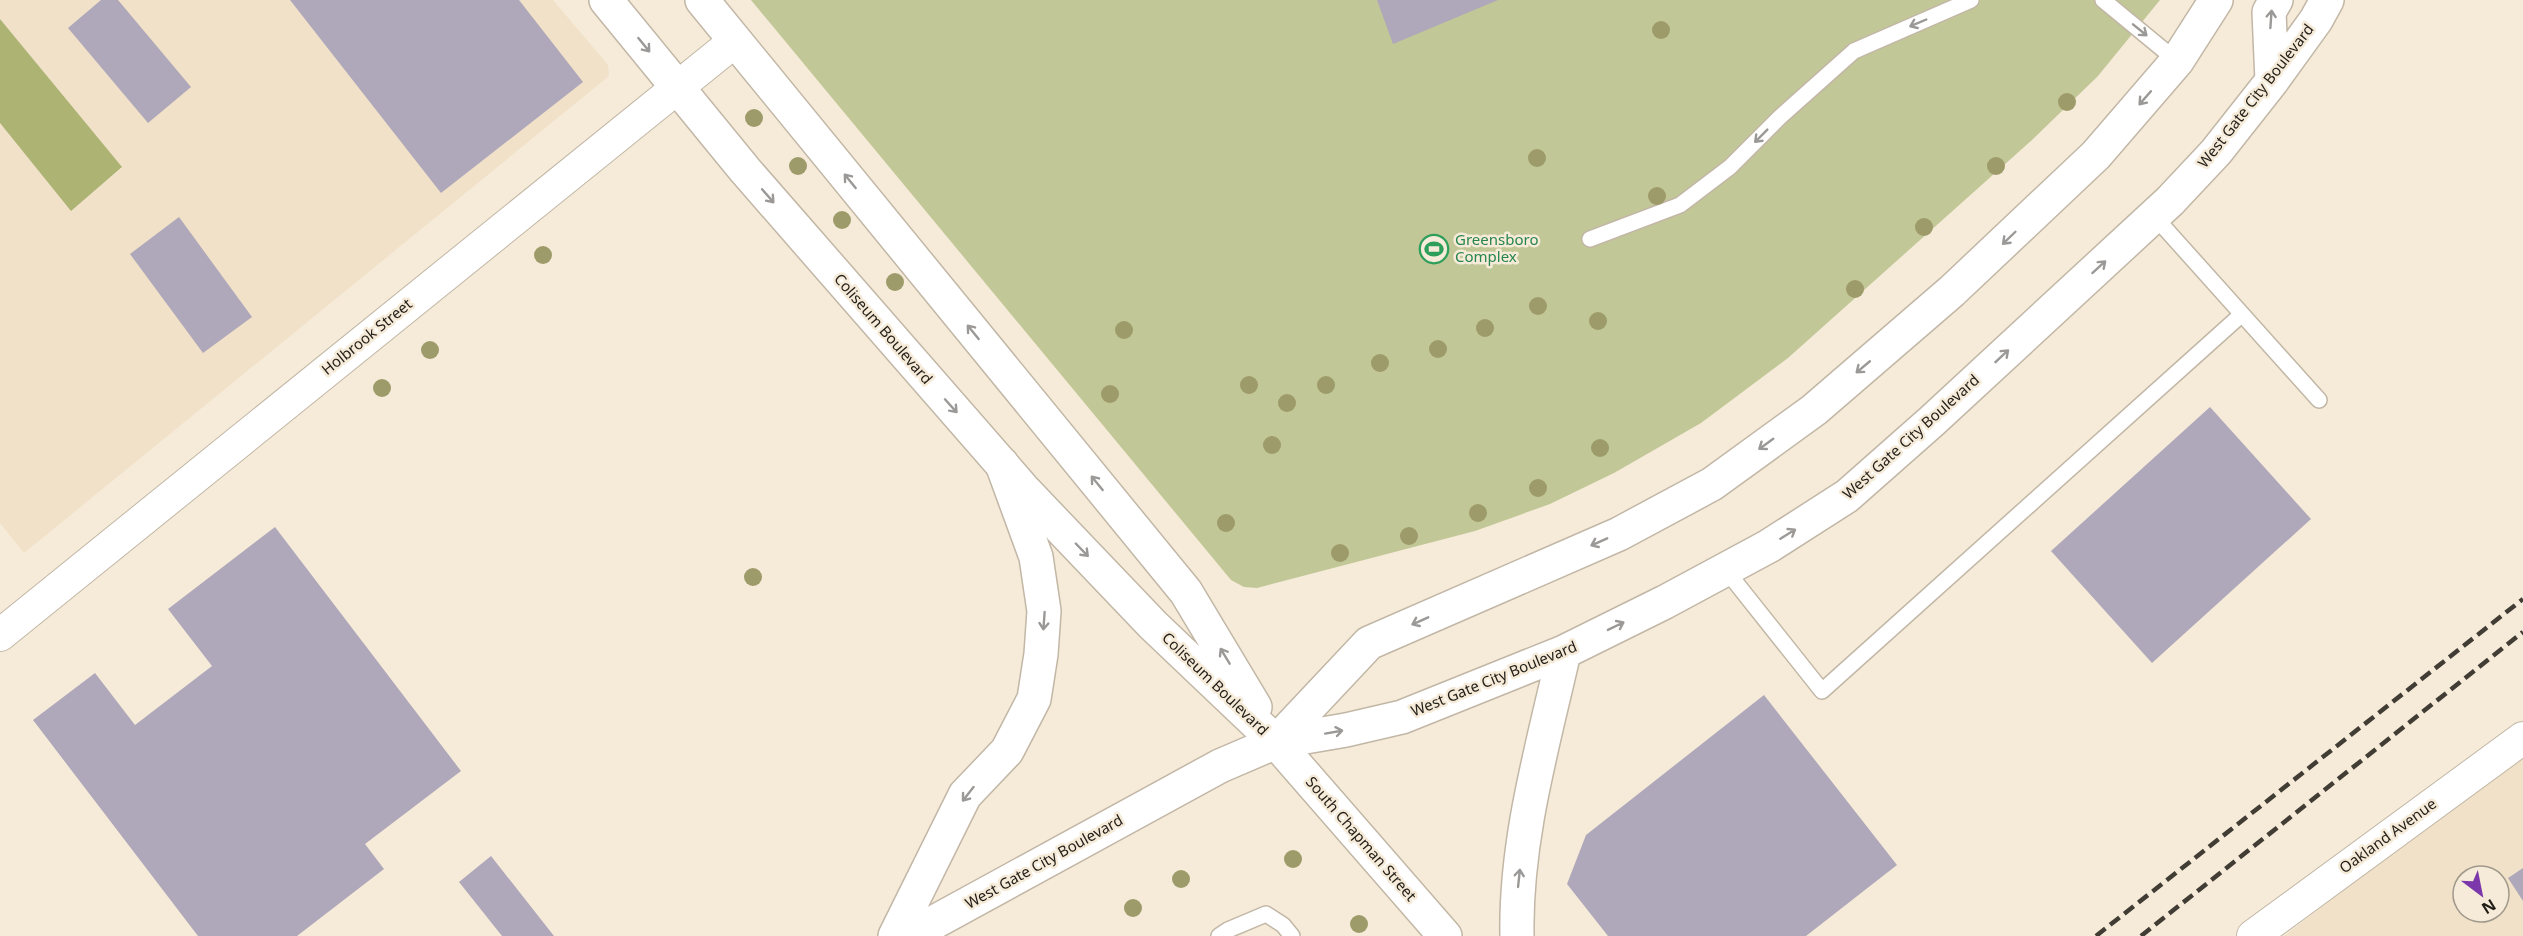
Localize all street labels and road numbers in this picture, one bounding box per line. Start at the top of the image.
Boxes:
street label: West Gate City Boulevard [2193,19,2318,171]
street label: Coliseum Boulevard [830,269,937,388]
street label: Holbrook Street [317,293,416,379]
street label: West Gate City Boulevard [1838,369,1983,503]
street label: Coliseum Boulevard [1158,627,1273,739]
street label: West Gate City Boulevard [1408,636,1580,721]
street label: South Chapman Street [1302,772,1422,905]
street label: Oakland Avenue [2335,793,2440,877]
street label: West Gate City Boulevard [961,809,1126,913]

